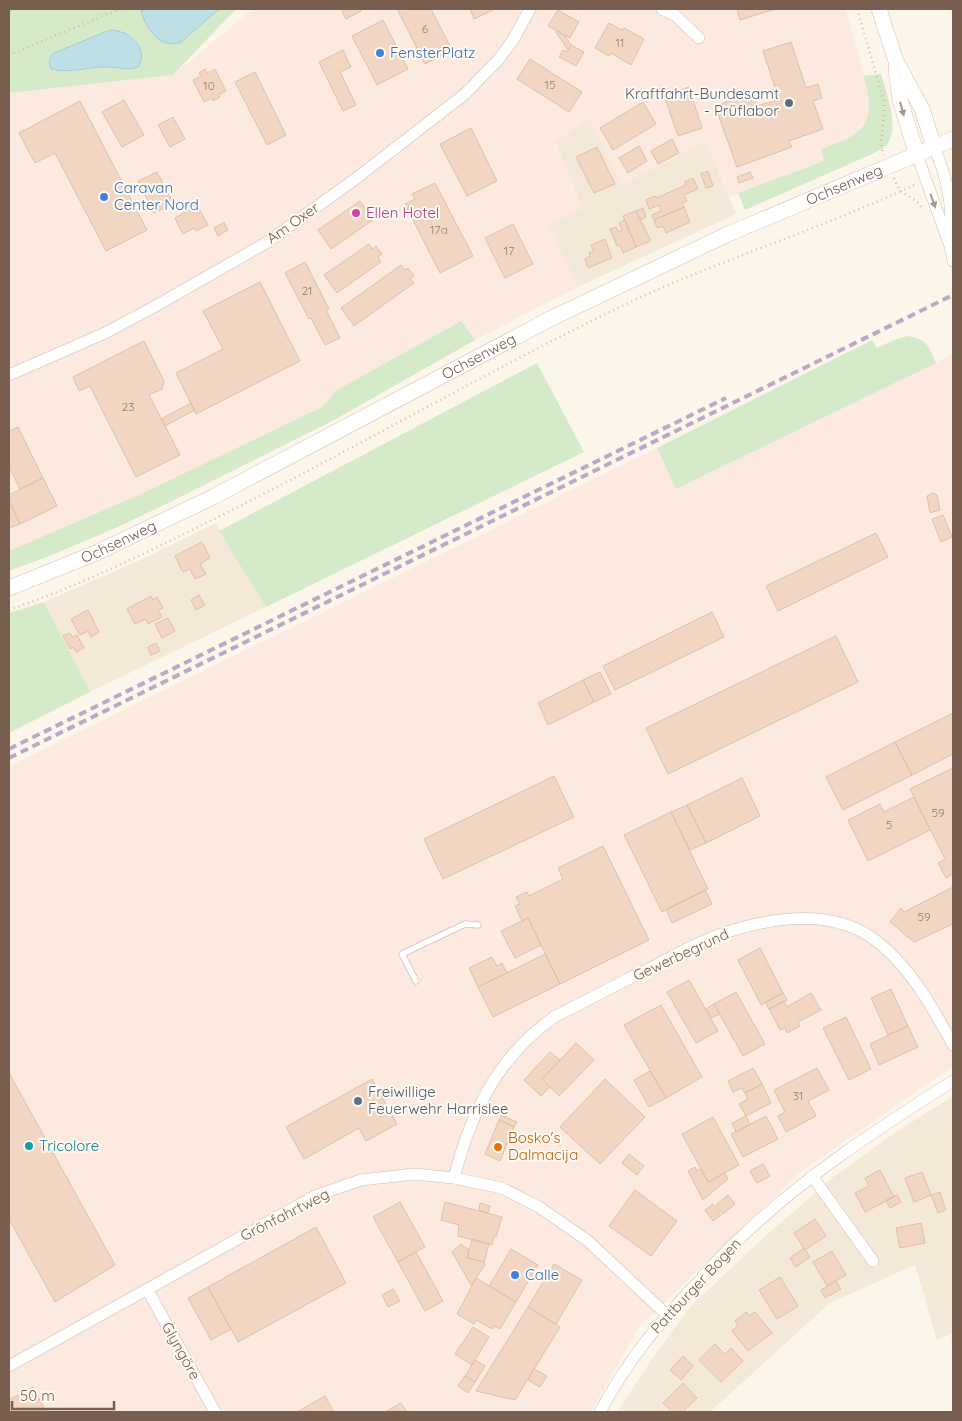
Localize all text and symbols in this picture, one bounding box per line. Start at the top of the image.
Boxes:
house number: 6 [422,21,429,36]
house number: 11 [616,35,624,50]
place label: FensterPlatz [390,43,475,62]
marker: FensterPlatz [374,47,386,59]
house number: 15 [545,77,555,92]
house number: 10 [203,78,215,93]
place label: Kraftfahrt-Bundesamt - Prüflabor [625,84,779,120]
marker: Kraftfahrt-Bundesamt - Prüflabor [783,97,795,109]
one-way arrow [899,102,907,117]
street label: Ochsenweg [803,160,885,209]
place label: Caravan Center Nord [114,178,199,214]
marker: Caravan Center Nord [98,191,110,203]
one-way arrow [930,193,938,208]
street label: Am Oxer [263,197,323,248]
place label: Ellen Hotel [366,203,439,222]
marker: Ellen Hotel [350,207,362,219]
house number: 17a [430,222,448,237]
house number: 17 [504,243,514,258]
house number: 21 [301,283,313,298]
street label: Ochsenweg [438,329,519,384]
house number: 23 [122,399,134,414]
street label: Ochsenweg [78,516,159,567]
house number: 59 [931,805,945,820]
house number: 5 [886,817,892,832]
house number: 59 [917,909,931,924]
street label: Gewerbegrund [630,924,732,985]
place label: Freiwillige Feuerwehr Harrislee [368,1082,508,1118]
house number: 31 [793,1088,803,1103]
marker: Freiwillige Feuerwehr Harrislee [352,1095,364,1107]
place label: Bosko's Dalmacija [508,1128,578,1164]
place label: Tricolore [39,1136,99,1155]
marker: Tricolore [23,1140,35,1152]
marker: Bosko's Dalmacija [492,1141,504,1153]
street label: Grönfahrtweg [237,1184,333,1245]
street label: Pattburger Bogen [646,1234,745,1337]
place label: Calle [525,1265,559,1284]
marker: Calle [509,1269,521,1281]
street label: Glyngöre [158,1319,205,1383]
scale bar [12,1378,115,1410]
text: 50 m [20,1386,55,1405]

